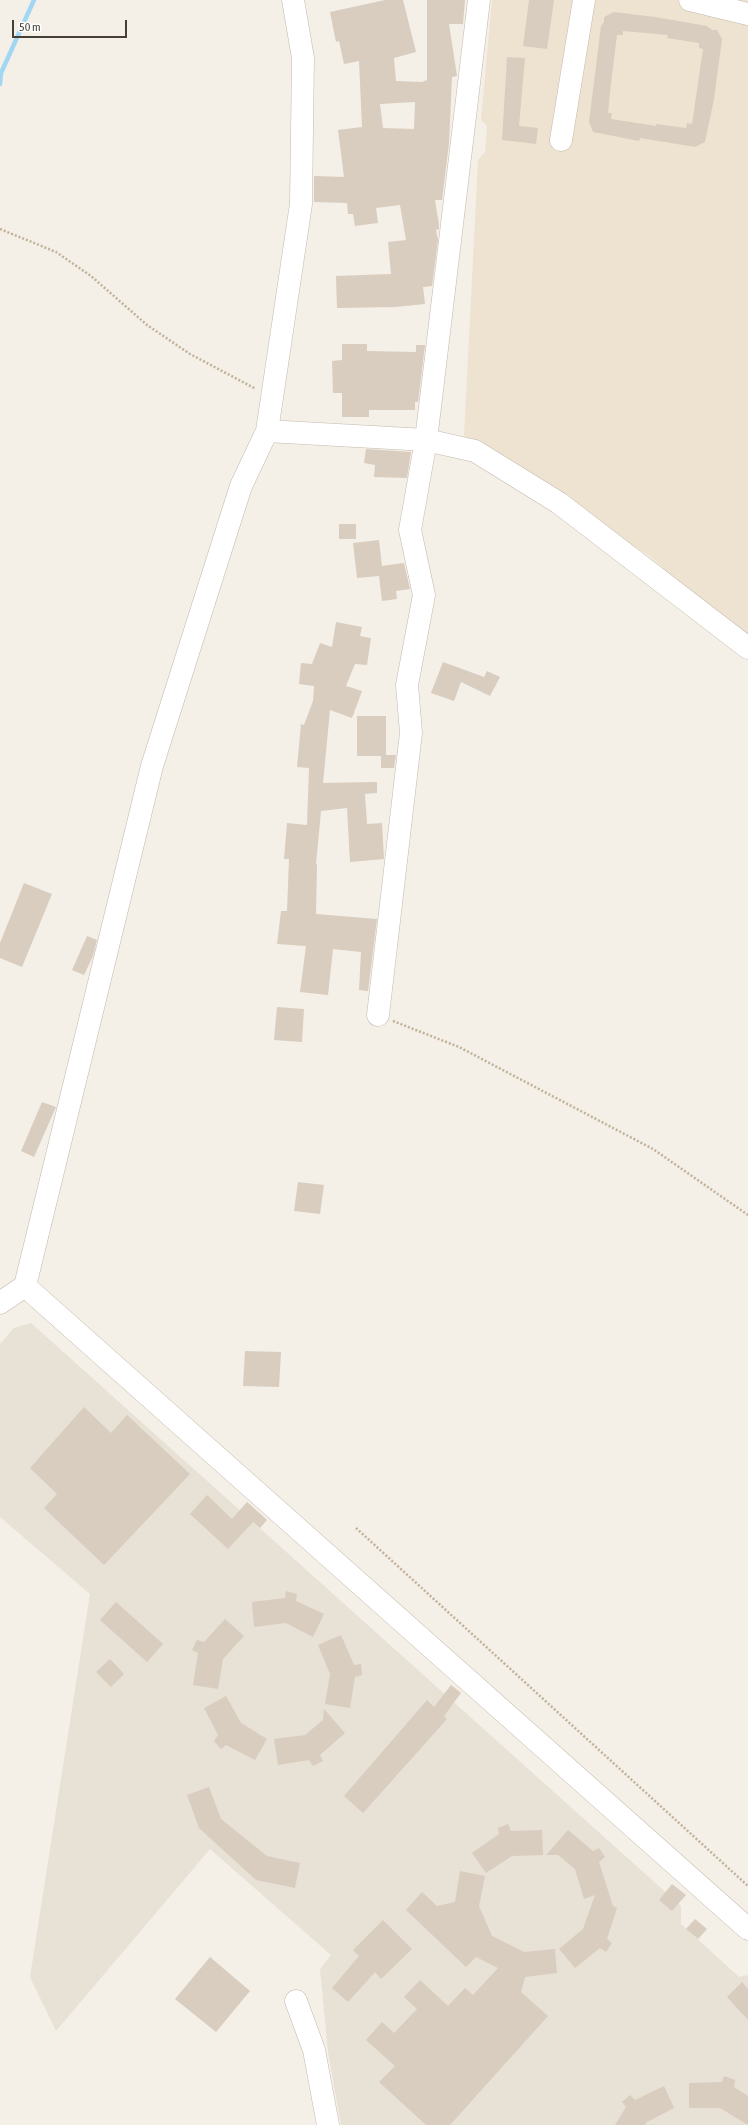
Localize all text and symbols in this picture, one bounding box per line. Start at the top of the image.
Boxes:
scale bar [14,12,129,38]
text: 50 m [19,20,41,34]

